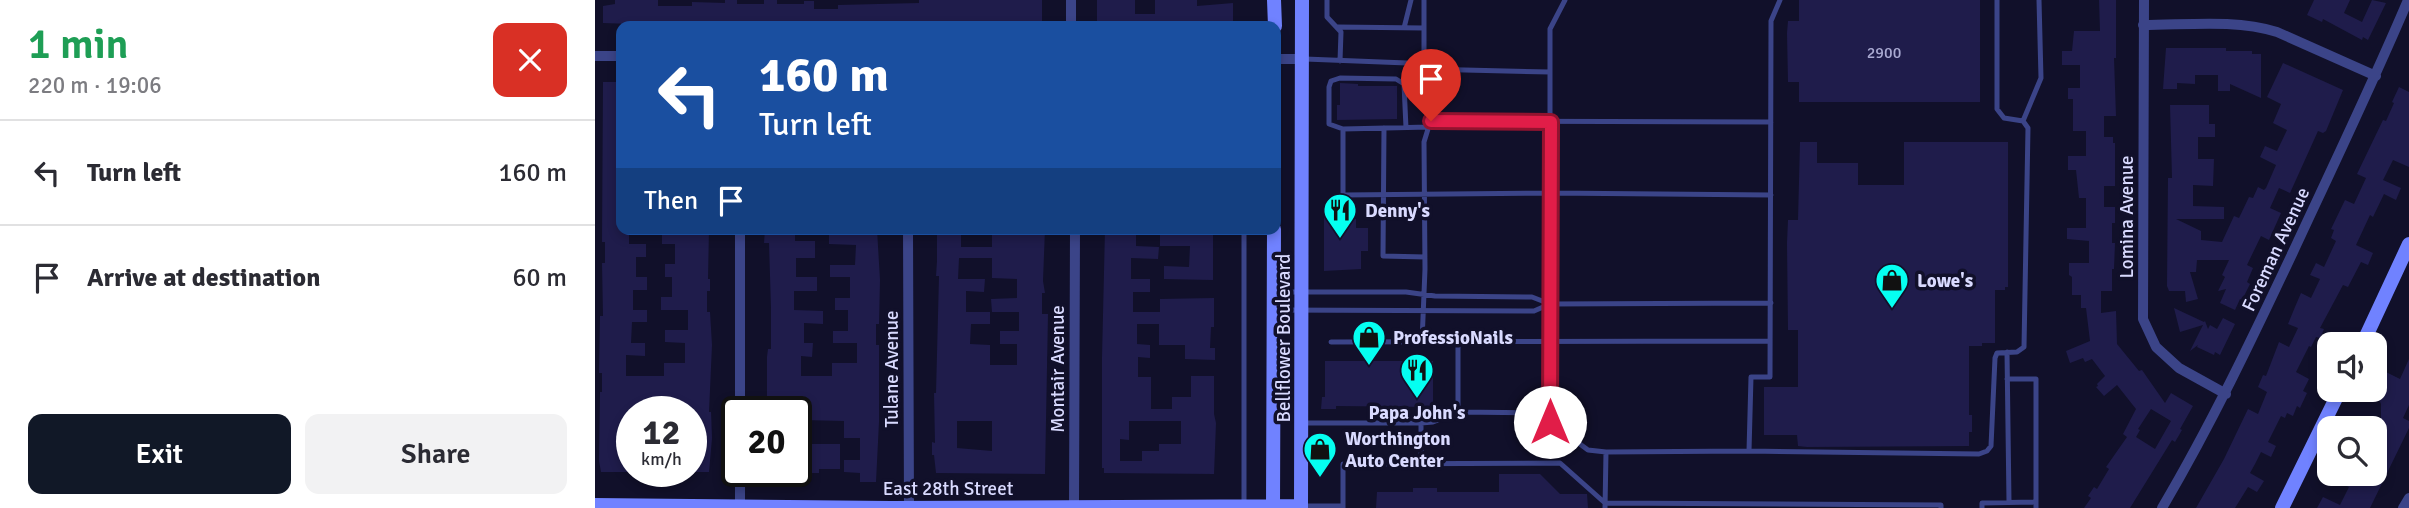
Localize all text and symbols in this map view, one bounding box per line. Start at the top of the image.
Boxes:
text: 1 min [28,19,129,70]
button: close [493,23,567,97]
house number: 2900 [1867,43,1901,63]
text: 160 m [759,45,889,105]
icon: left [644,49,735,140]
pin [1401,49,1461,121]
icon: arrive [1412,60,1450,98]
text: 220 m · 19:06 [28,71,162,100]
text: Turn left [759,105,872,144]
icon: left [28,154,66,192]
street label: Lomina Avenue [2115,155,2139,279]
text: Turn left [87,157,181,189]
text: 160 m [498,157,567,189]
icon: arrive [712,182,750,220]
street label: Foreman Avenue [2237,184,2315,315]
text: Then [644,185,698,217]
restaurant icon: Denny's [1321,191,1359,240]
place label: Denny's [1365,199,1430,223]
street label: Bellflower Boulevard [1272,254,1296,422]
icon: arrive [28,259,66,297]
shop icon: Lowe's [1873,261,1911,310]
text: Arrive at destination [87,262,320,294]
text: 60 m [512,262,567,294]
place label: Lowe's [1917,269,1973,293]
street label: Montair Avenue [1046,305,1070,433]
street label: Tulane Avenue [880,311,904,427]
shop icon: ProfessioNails [1350,318,1388,367]
place label: ProfessioNails [1393,326,1513,350]
map controls [2317,332,2387,486]
button: sound [2317,332,2387,402]
restaurant icon: Papa John's [1398,351,1436,400]
position arrow [1513,385,1587,459]
speed limit sign: 20 [721,396,812,487]
place label: Papa John's [1368,401,1466,425]
text: 12 [643,411,680,454]
button: Exit [28,414,291,494]
button: Share [305,414,567,494]
button: search [2317,416,2387,486]
place label: Worthington Auto Center [1345,427,1451,473]
shop icon: Worthington Auto Center [1301,430,1339,479]
text: km/h [641,448,682,470]
street label: East 28th Street [883,477,1014,501]

